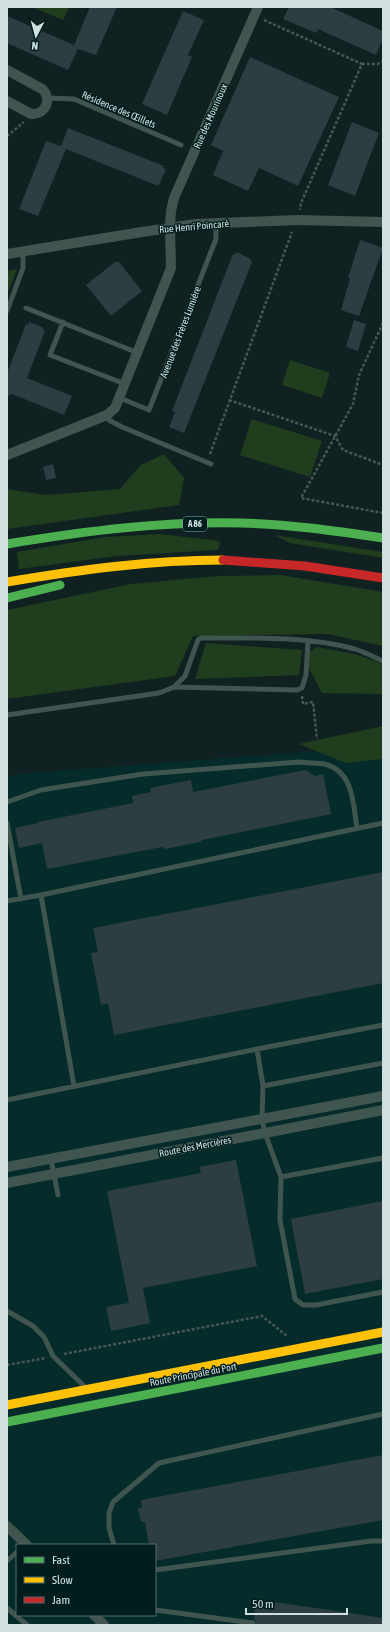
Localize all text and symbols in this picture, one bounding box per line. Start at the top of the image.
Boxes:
north arrow [16,16,56,56]
text: N [31,40,39,52]
street label: Rue des Mourinoux [191,82,230,150]
street label: Résidence des Œillets [80,89,158,130]
street label: Rue Henri Poincaré [159,218,230,235]
street label: Avenue des Frères Lumière [158,284,203,380]
road number: A 86 [183,517,207,531]
street label: Route des Mercières [158,1134,233,1159]
street label: Route Principale du Port [149,1361,238,1388]
legend [16,1544,156,1616]
text: Fast [52,1553,70,1567]
text: Slow [52,1573,73,1587]
scale bar [246,1590,347,1616]
text: Jam [52,1593,70,1607]
text: 50 m [252,1597,274,1611]

